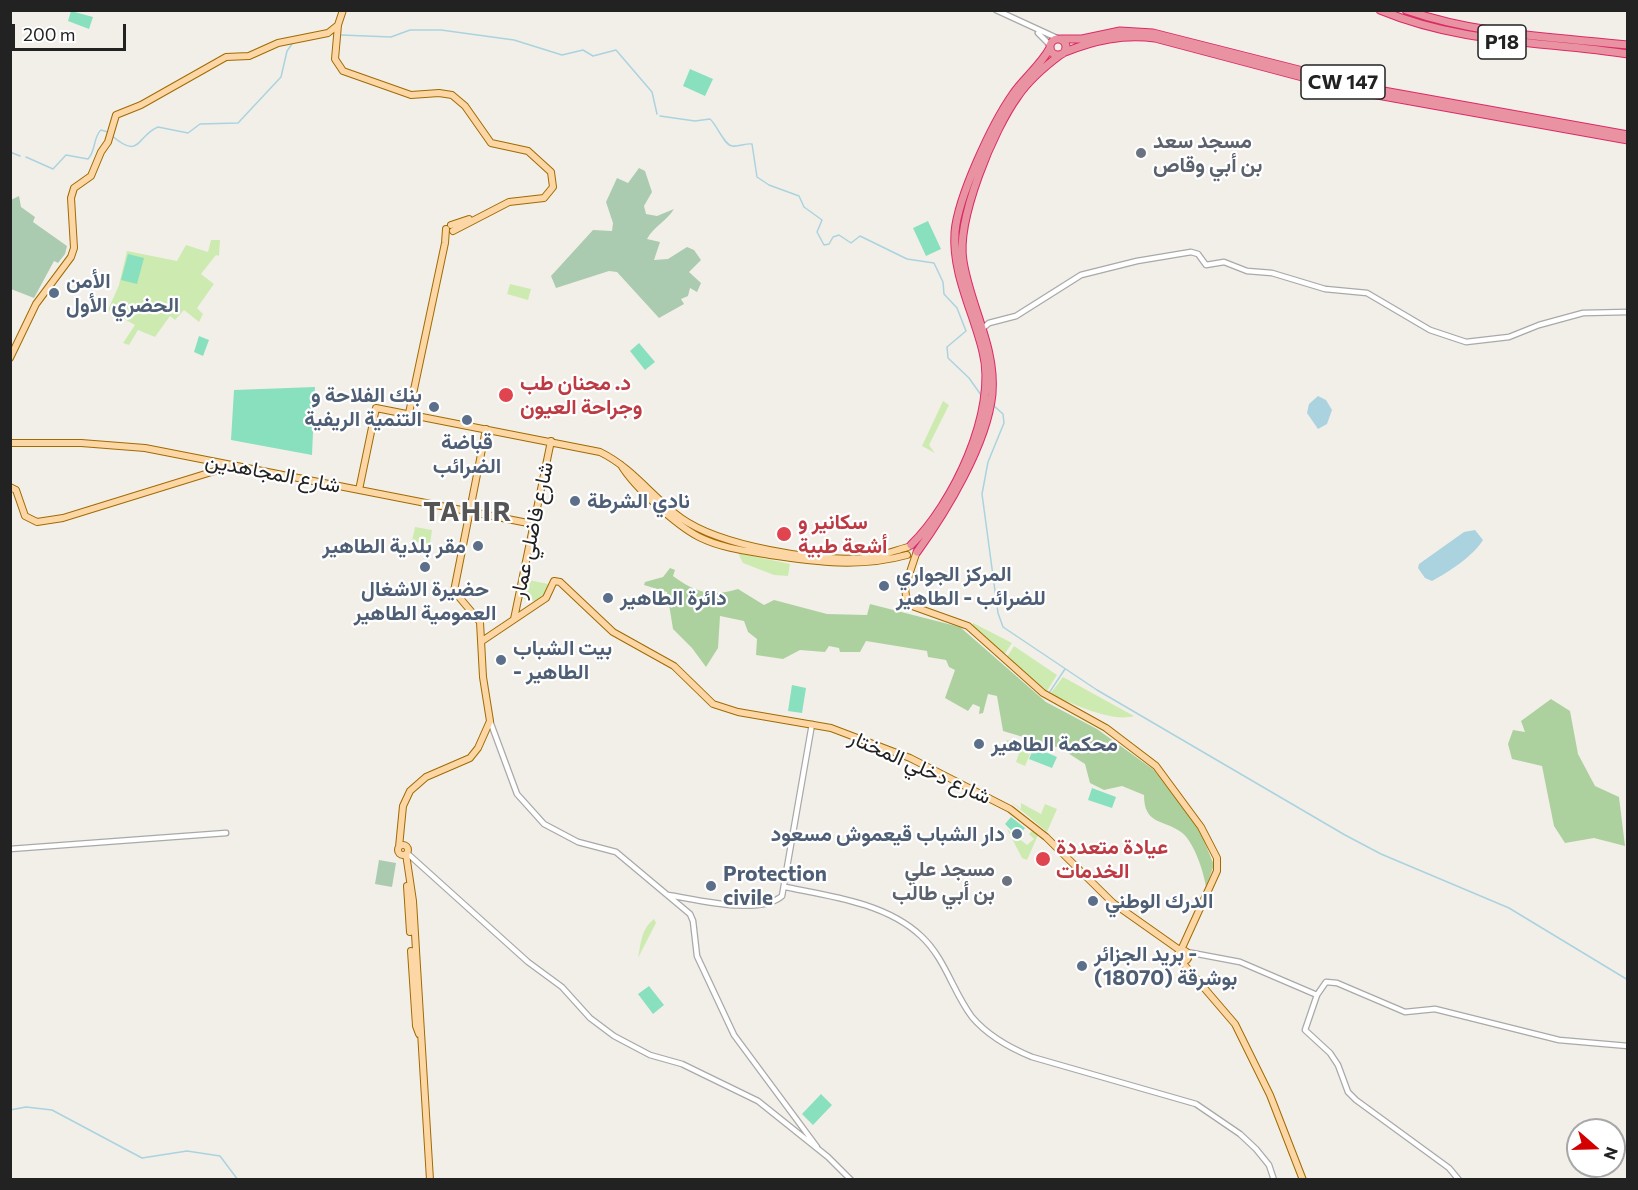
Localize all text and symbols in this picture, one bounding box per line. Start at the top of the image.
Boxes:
scale bar [15,12,129,50]
text: 200 m [23,23,76,45]
road number: P18 [1478,25,1526,59]
road number: CW 147 [1301,65,1385,99]
place label: مسجد سعد بن أبي وقاص [1153,128,1262,178]
marker: مسجد سعد بن أبي وقاص [1134,146,1148,160]
place label: الأمن الحضري الأول [66,268,179,318]
marker: الأمن الحضري الأول [47,286,61,300]
place label: د. محنان طب وجراحة العيون [520,370,642,420]
place label: بنك الفلاحة و التنمية الريفية [304,382,422,432]
marker: د. محنان طب وجراحة العيون [497,386,515,404]
marker: بنك الفلاحة و التنمية الريفية [427,400,441,414]
marker: قباضة الضرائب [460,413,474,427]
place label: قباضة الضرائب [433,429,501,479]
street label: شارع المجاهدين [203,448,343,498]
street label: شارع فاضلي عمار [505,459,559,601]
place label: نادي الشرطة [587,488,690,514]
marker: نادي الشرطة [568,494,582,508]
district label: TAHIR [423,496,513,528]
place label: سكانير و أشعة طبية [798,509,887,559]
marker: سكانير و أشعة طبية [775,525,793,543]
place label: مقر بلدية الطاهير [322,533,466,559]
marker: مقر بلدية الطاهير [471,539,485,553]
marker: حضيرة الاشغال العمومية الطاهير [418,560,432,574]
place label: المركز الجواري للضرائب - الطاهير [896,561,1046,611]
place label: حضيرة الاشغال العمومية الطاهير [354,576,496,626]
marker: المركز الجواري للضرائب - الطاهير [877,579,891,593]
place label: دائرة الطاهير [620,585,727,611]
marker: دائرة الطاهير [601,591,615,605]
place label: بيت الشباب - الطاهير [513,635,612,685]
marker: بيت الشباب - الطاهير [494,653,508,667]
street label: شارع دخلي المختار [845,724,995,810]
place label: محكمة الطاهير [991,731,1118,757]
marker: محكمة الطاهير [972,737,986,751]
place label: دار الشباب قيعموش مسعود [771,821,1005,847]
marker: دار الشباب قيعموش مسعود [1010,827,1024,841]
place label: عيادة متعددة الخدمات [1056,834,1168,884]
marker: عيادة متعددة الخدمات [1034,850,1052,868]
place label: مسجد علي بن أبي طالب [892,856,995,906]
place label: Protection civile [723,861,827,911]
marker: مسجد علي بن أبي طالب [1000,874,1014,888]
marker: Protection civile [704,879,718,893]
place label: الدرك الوطني [1105,888,1213,914]
marker: الدرك الوطني [1086,894,1100,908]
place label: بريد الجزائر - بوشرقة (18070) [1094,941,1237,991]
marker: بريد الجزائر - بوشرقة (18070) [1075,959,1089,973]
north arrow [1566,1118,1626,1178]
text: N [1601,1145,1622,1163]

